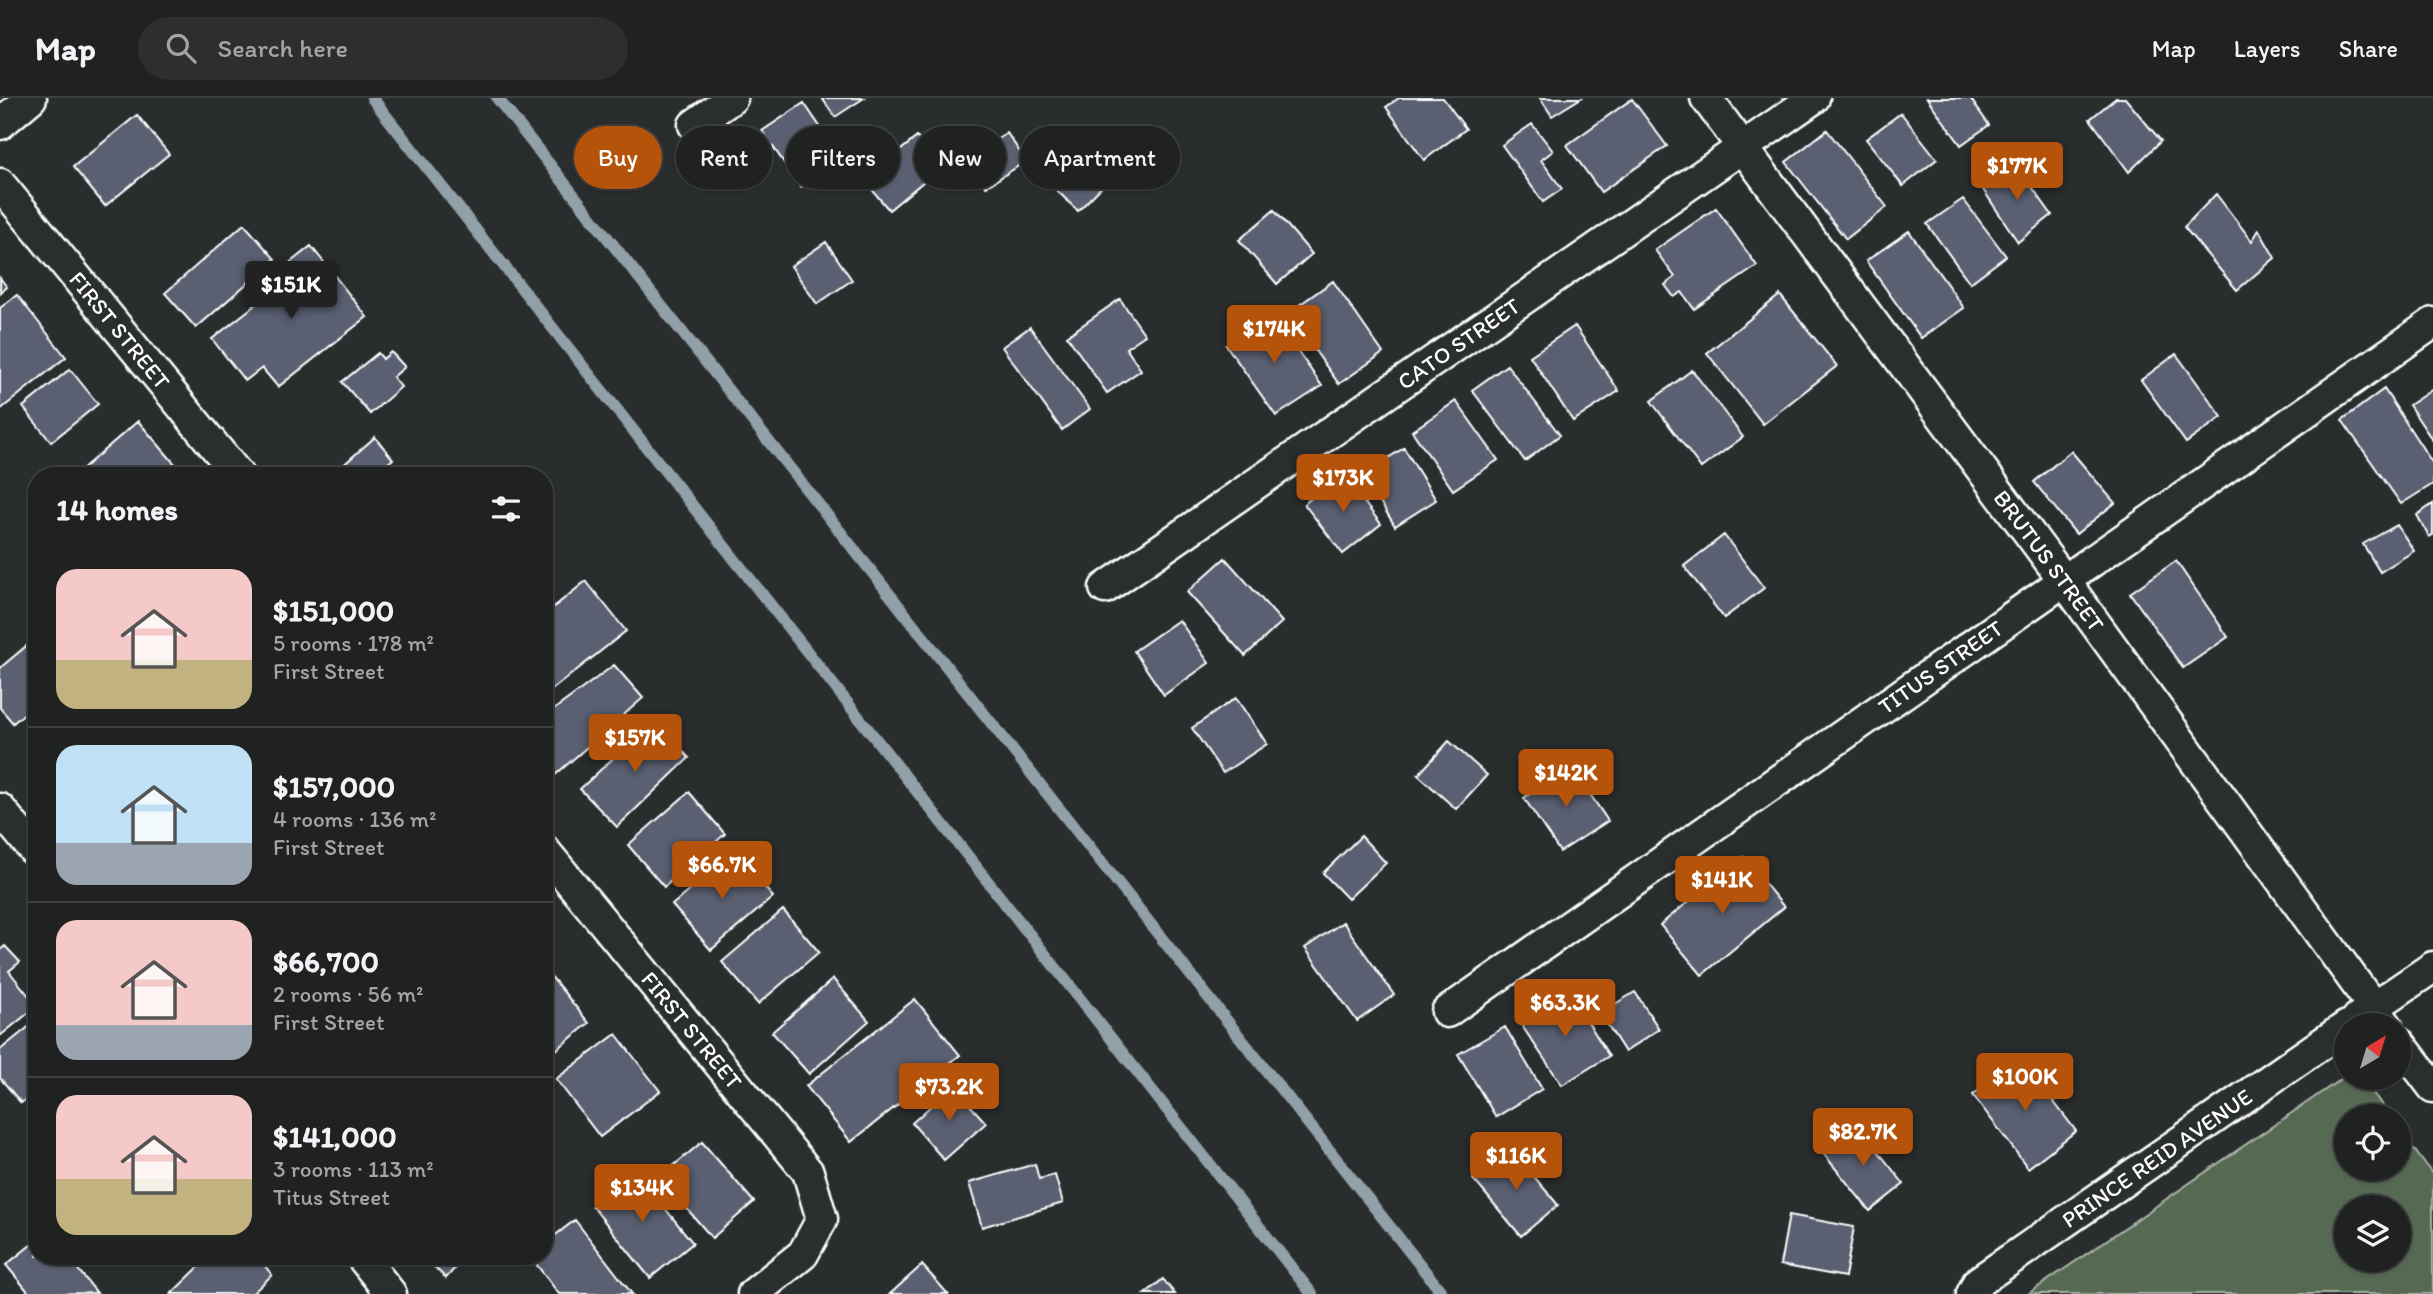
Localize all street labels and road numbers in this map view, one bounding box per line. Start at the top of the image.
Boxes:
street label: FIRST STREET [63,266,176,395]
street label: CATO STREET [1392,291,1525,396]
street label: BRUTUS STREET [1988,484,2110,637]
street label: TITUS STREET [1873,614,2008,721]
street label: FIRST STREET [635,966,748,1095]
street label: PRINCE REID AVENUE [2056,1082,2257,1234]

